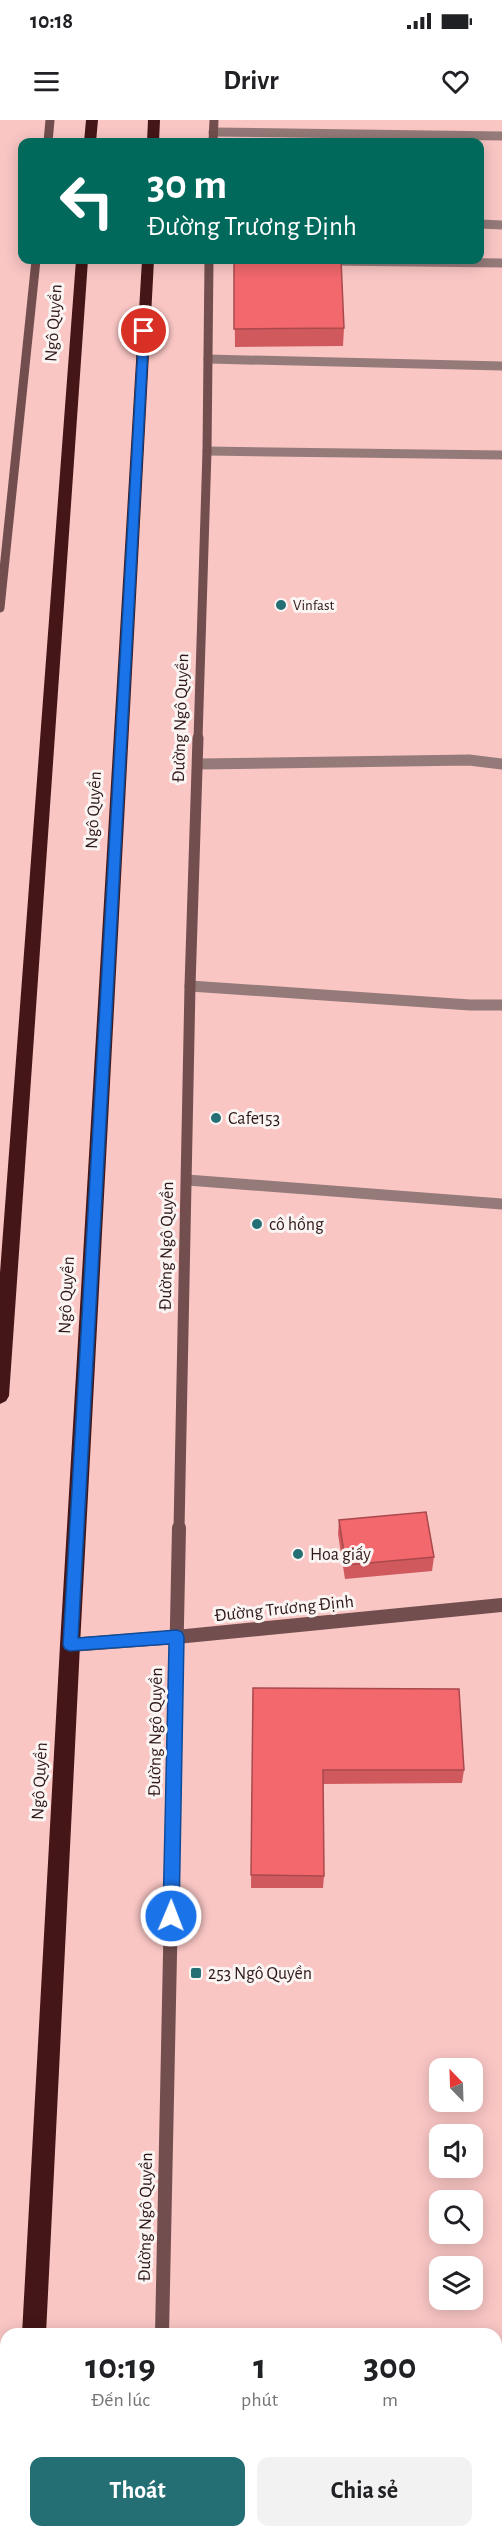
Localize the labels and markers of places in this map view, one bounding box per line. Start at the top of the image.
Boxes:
pin [118,305,169,356]
marker: Vinfast [274,598,288,612]
place label: Vinfast [293,598,335,613]
place label: Cafe153 [228,1110,280,1128]
marker: Cafe153 [209,1111,223,1125]
place label: cô hồng [269,1215,324,1234]
marker: cô hồng [250,1217,264,1231]
place label: Hoa giấy [310,1545,371,1564]
marker: Hoa giấy [291,1547,305,1561]
place label: 253 Ngô Quyền [208,1964,312,1983]
marker: 253 Ngô Quyền [189,1966,203,1980]

